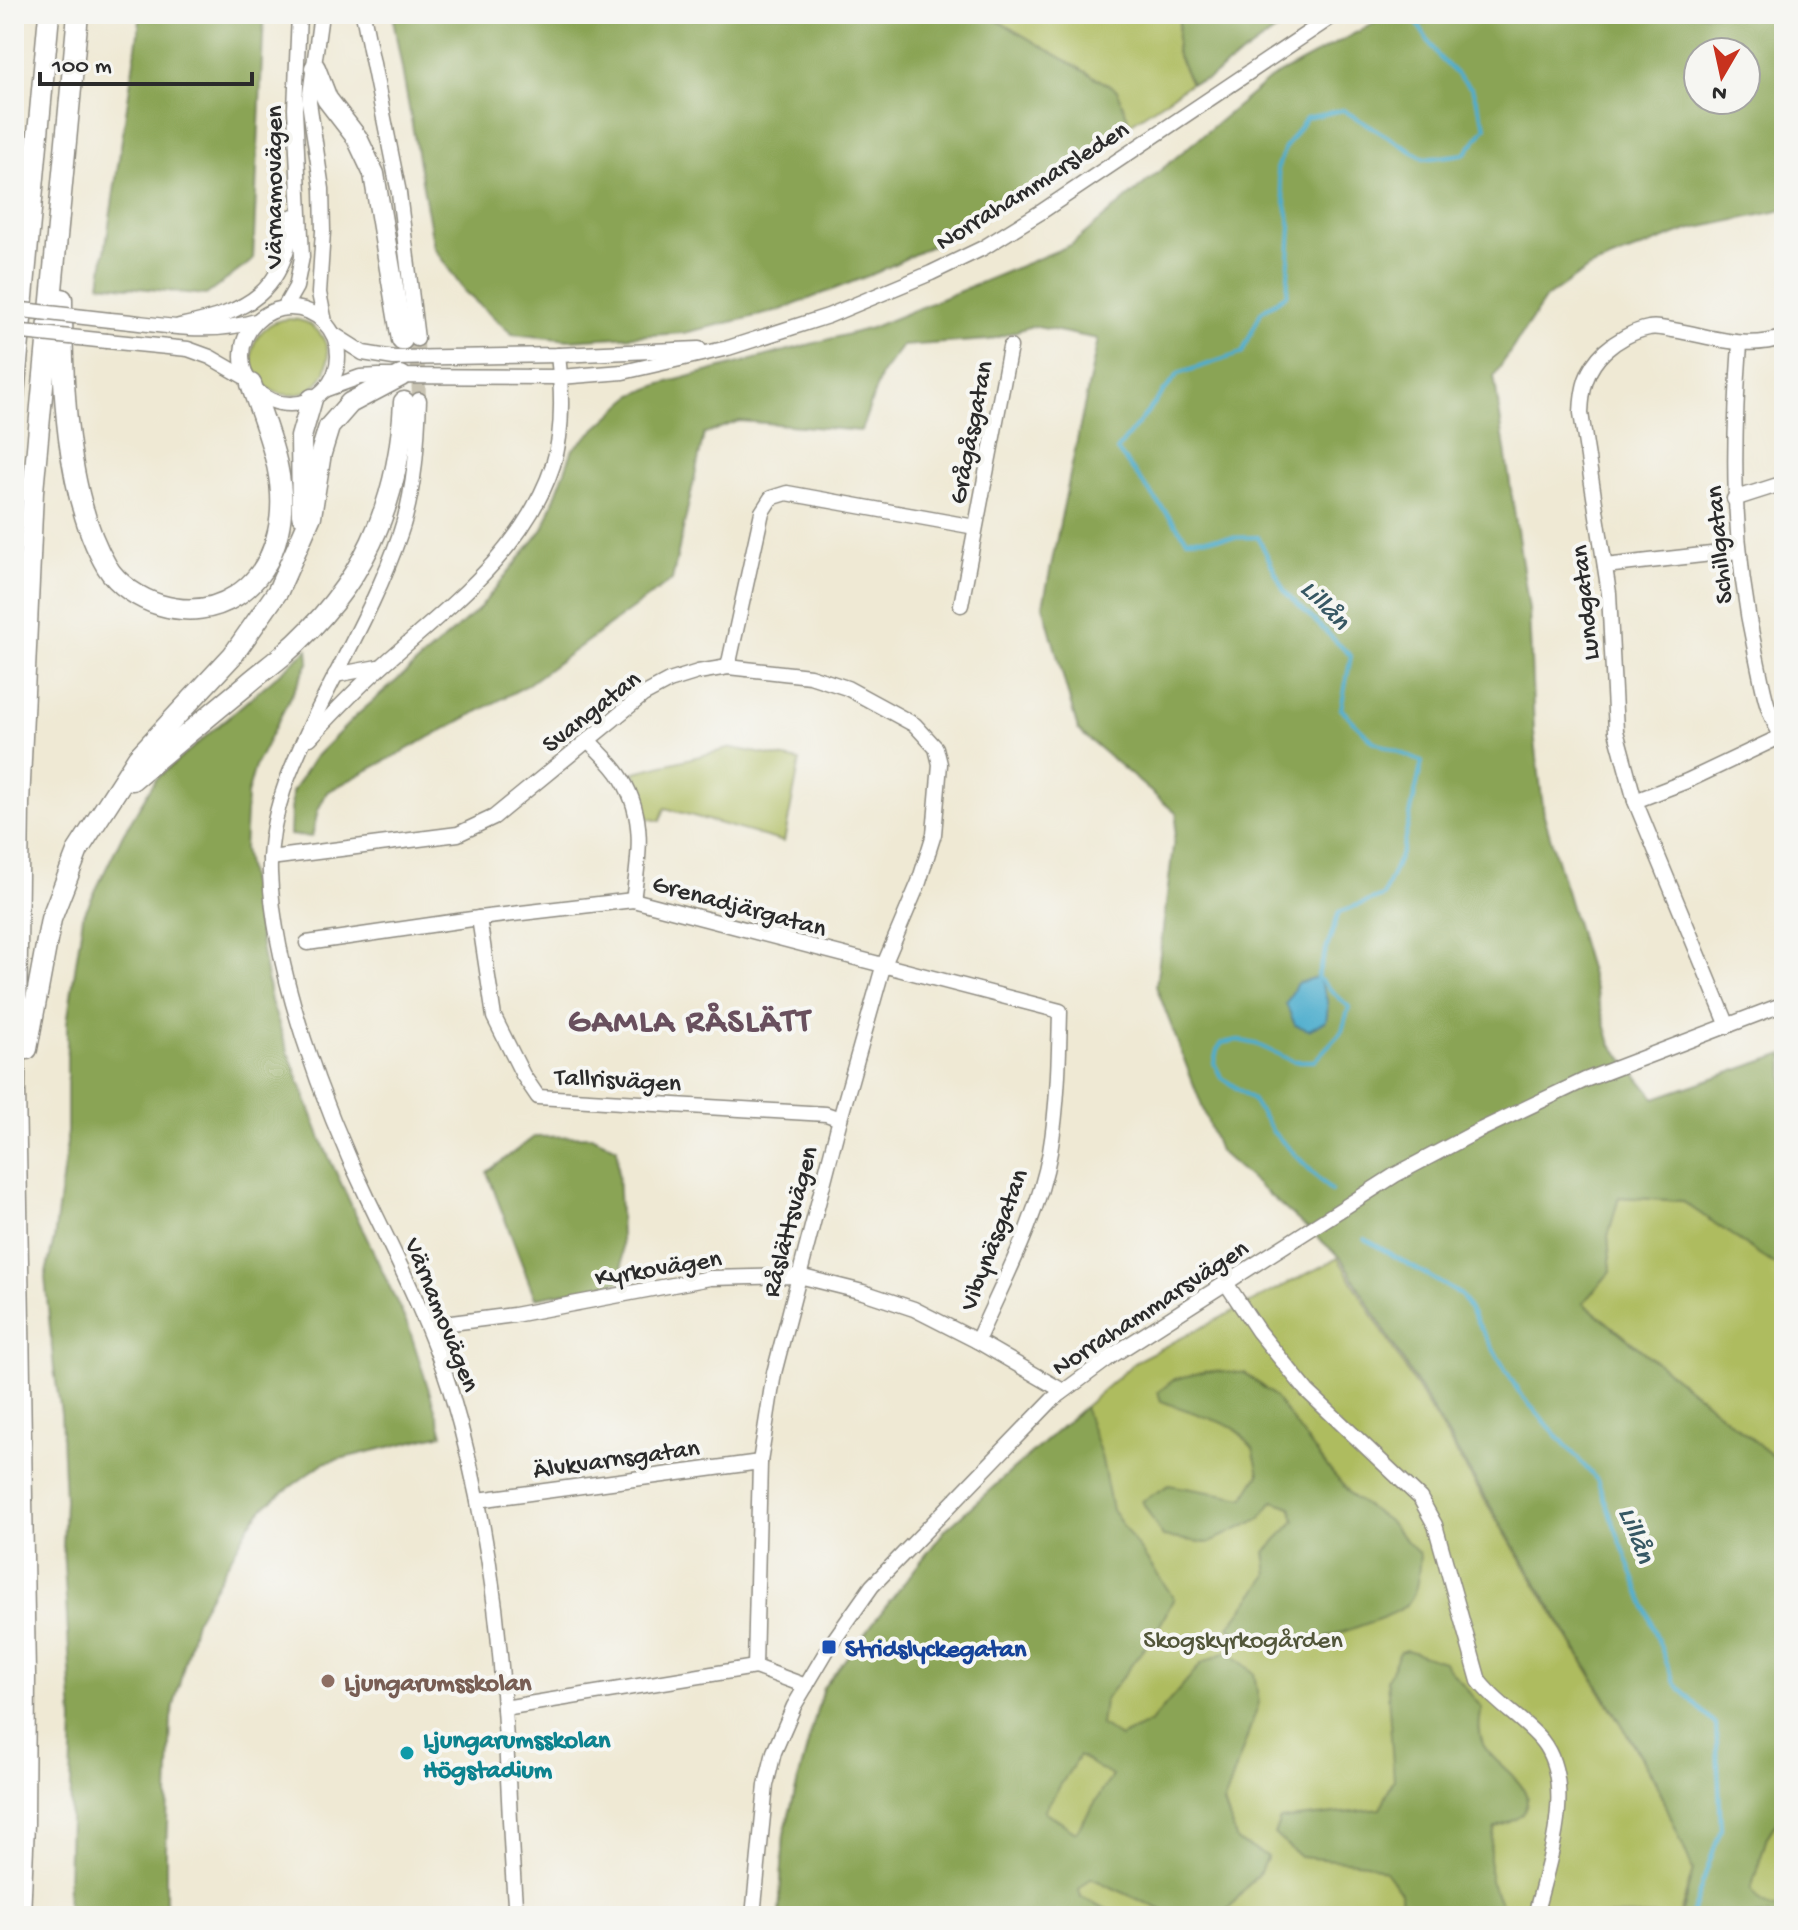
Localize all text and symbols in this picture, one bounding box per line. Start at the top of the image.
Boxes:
scale bar [40,36,252,86]
north arrow [1682,36,1762,116]
text: 100 m [51,53,112,82]
text: N [1710,78,1729,106]
street label: Värnamovägen [261,105,292,270]
street label: Norrahammarsleden [931,116,1136,260]
street label: Grågåsgatan [944,358,1003,507]
street label: Schillgatan [1701,484,1742,605]
street label: Lundgatan [1566,543,1609,662]
water label: Lillån [1292,574,1356,639]
street label: Svangatan [537,665,649,762]
street label: Grenadjärgatan [648,870,830,947]
district label: GAMLA RÅSLÄTT [568,1002,812,1044]
street label: Tallrisvägen [552,1064,683,1101]
street label: Råslättsvägen [757,1143,828,1301]
street label: Vibynäsgatan [955,1165,1038,1317]
street label: Värnamovägen [394,1233,485,1398]
street label: Norrahammarsvägen [1047,1234,1256,1385]
street label: Kyrkovägen [593,1245,725,1296]
street label: Älvkvarnsgatan [531,1434,702,1488]
water label: Lillån [1609,1503,1661,1569]
park label: Skogskyrkogården [1143,1627,1343,1658]
place label: Stridslyckegatan [845,1636,1027,1667]
marker: Stridslyckegatan [820,1638,838,1656]
place label: Ljungarumsskolan [344,1670,532,1701]
marker: Ljungarumsskolan [319,1672,337,1690]
place label: Ljungarumsskolan Högstadium [423,1727,611,1788]
marker: Ljungarumsskolan Högstadium [398,1744,416,1762]

